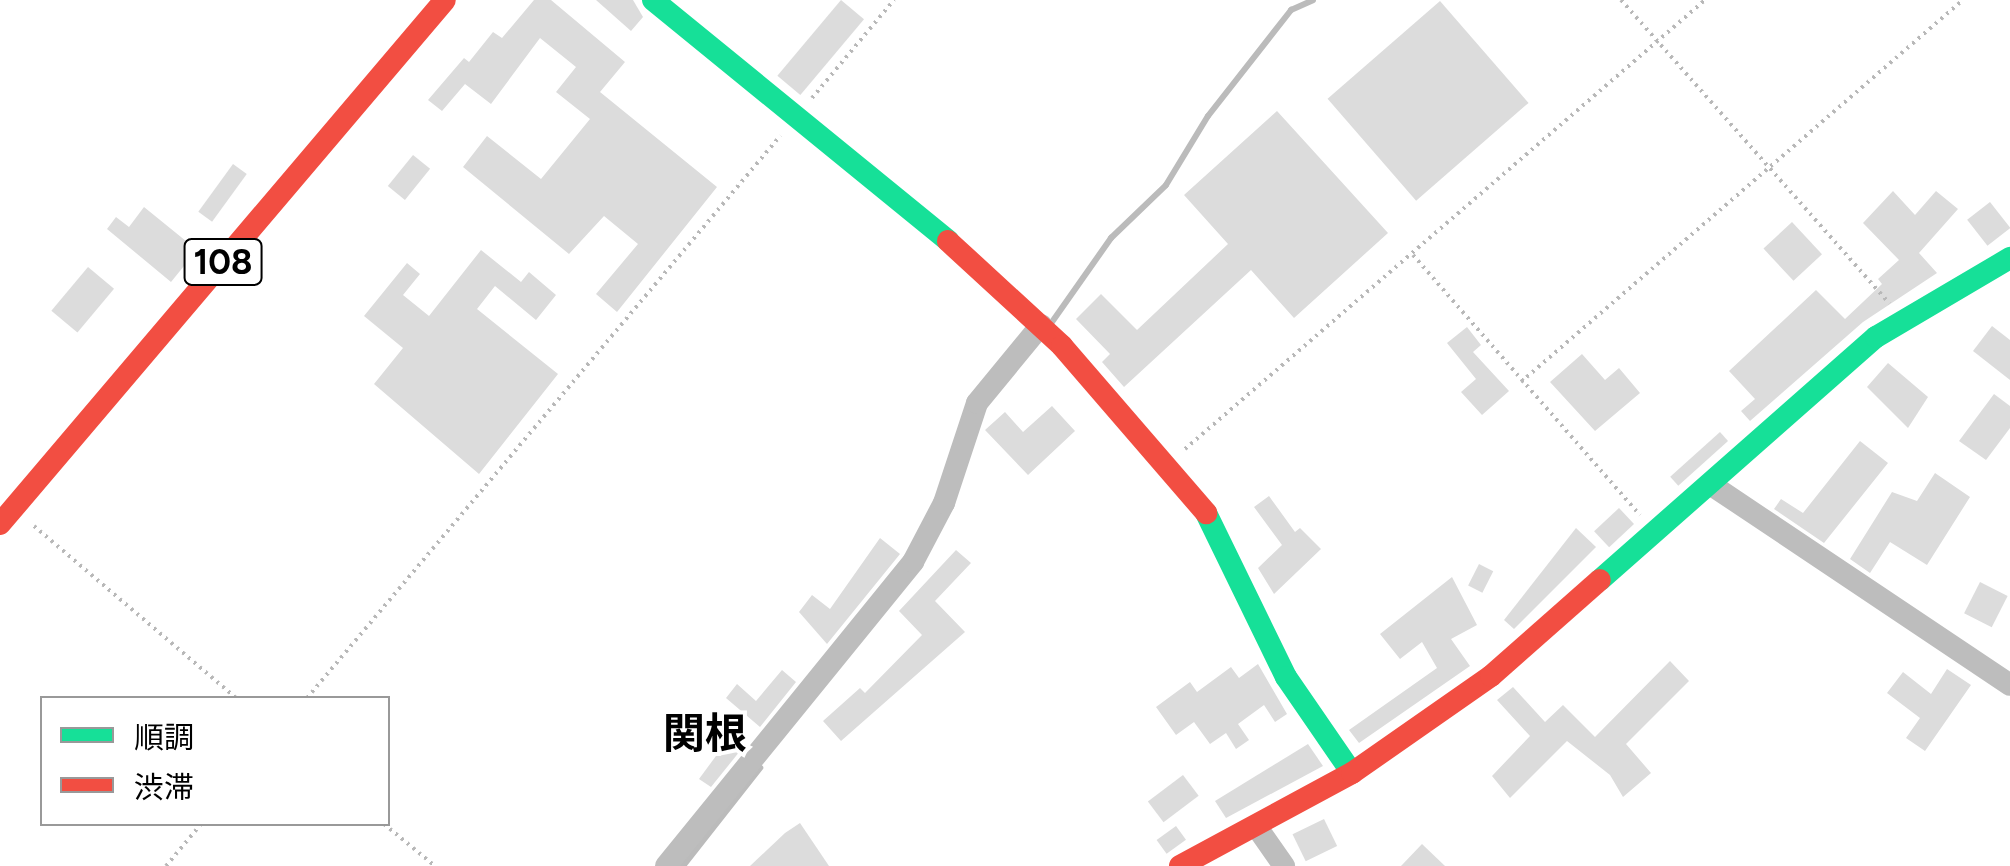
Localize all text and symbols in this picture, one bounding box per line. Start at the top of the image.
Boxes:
road number: 108 [183,232,263,292]
legend [40,696,390,826]
district label: 関根 [663,709,747,759]
text: 順調 [134,719,194,756]
text: 渋滞 [134,769,194,806]

